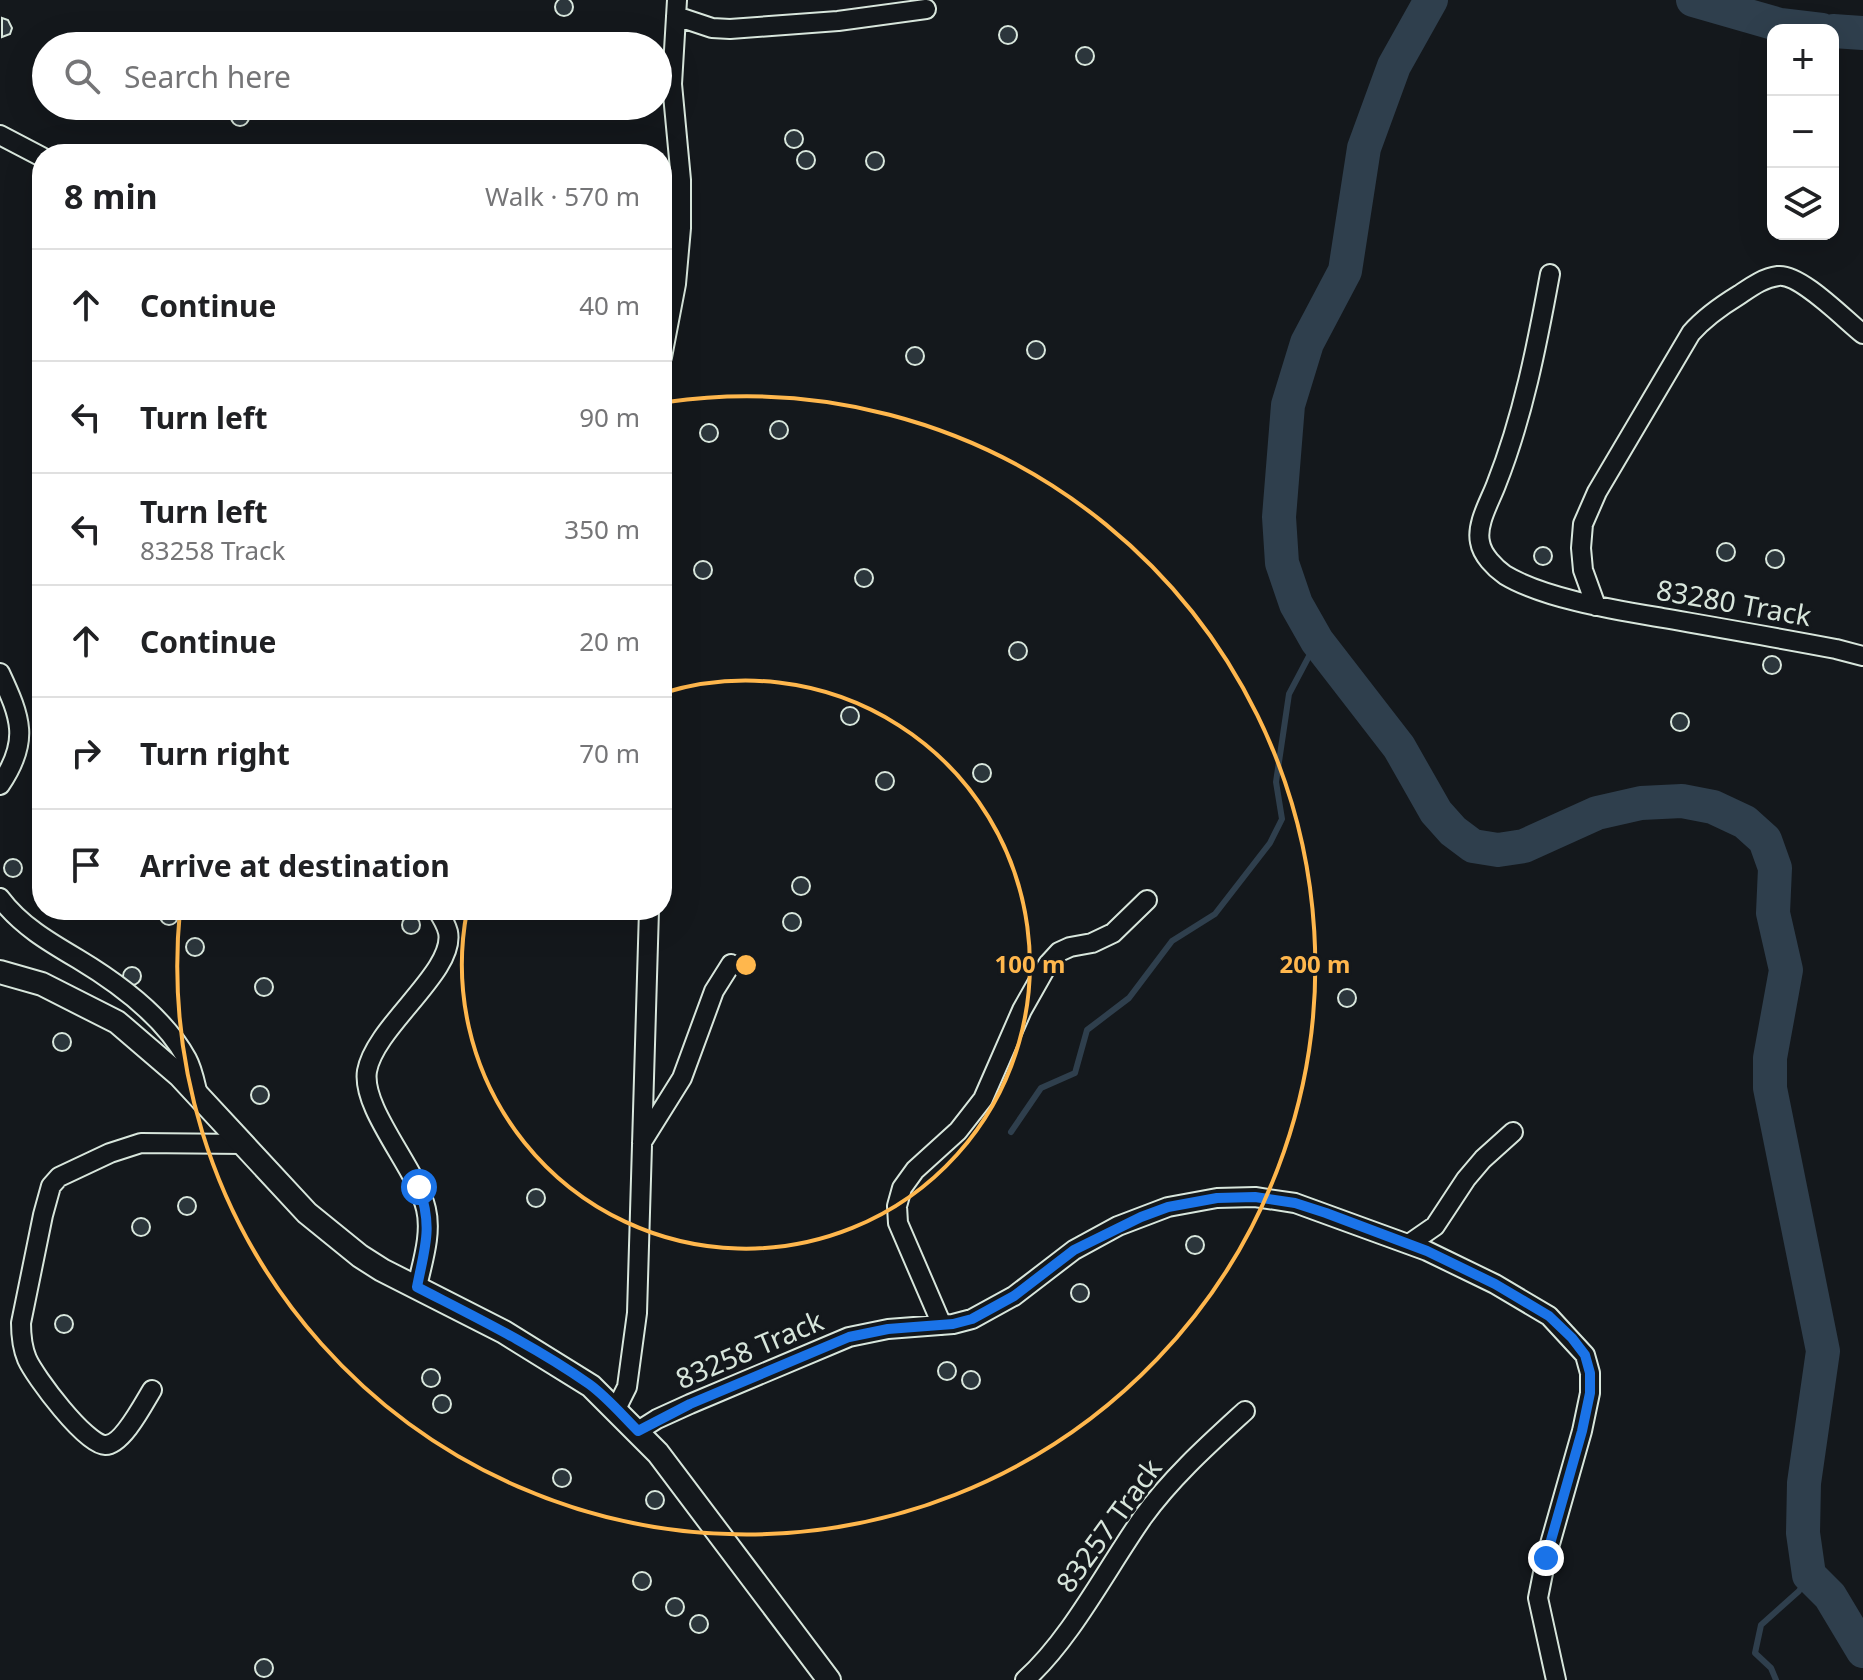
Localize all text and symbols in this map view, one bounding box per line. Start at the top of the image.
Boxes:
map controls [1767,24,1839,240]
button: + [1767,24,1839,96]
search box [32,32,672,120]
icon: search [60,54,104,98]
text: Search here [124,56,291,97]
button: − [1767,96,1839,168]
button: layers [1767,168,1839,240]
text: 8 min [64,173,158,219]
text: Walk · 570 m [485,178,640,214]
icon: ahead [64,283,108,327]
text: Continue [140,285,276,326]
text: 40 m [579,287,640,323]
icon: left [64,395,108,439]
text: Turn left [140,397,268,438]
text: 90 m [579,399,640,435]
text: Turn left [140,491,268,532]
icon: left [64,507,108,551]
text: 350 m [564,511,640,547]
text: 83258 Track [140,532,285,568]
street label: 83280 Track [1654,570,1814,634]
icon: ahead [64,619,108,663]
text: Continue [140,621,276,662]
text: 20 m [579,623,640,659]
icon: right [64,731,108,775]
text: Turn right [140,733,290,774]
text: 70 m [579,735,640,771]
icon: arrive [64,843,108,887]
text: Arrive at destination [140,845,450,886]
text: 100 m [995,947,1065,980]
text: 200 m [1280,947,1350,980]
centre of rings [732,951,760,979]
route start [401,1169,437,1205]
street label: 83258 Track [669,1301,829,1397]
street label: 83257 Track [1047,1450,1169,1600]
route end [1528,1540,1564,1576]

